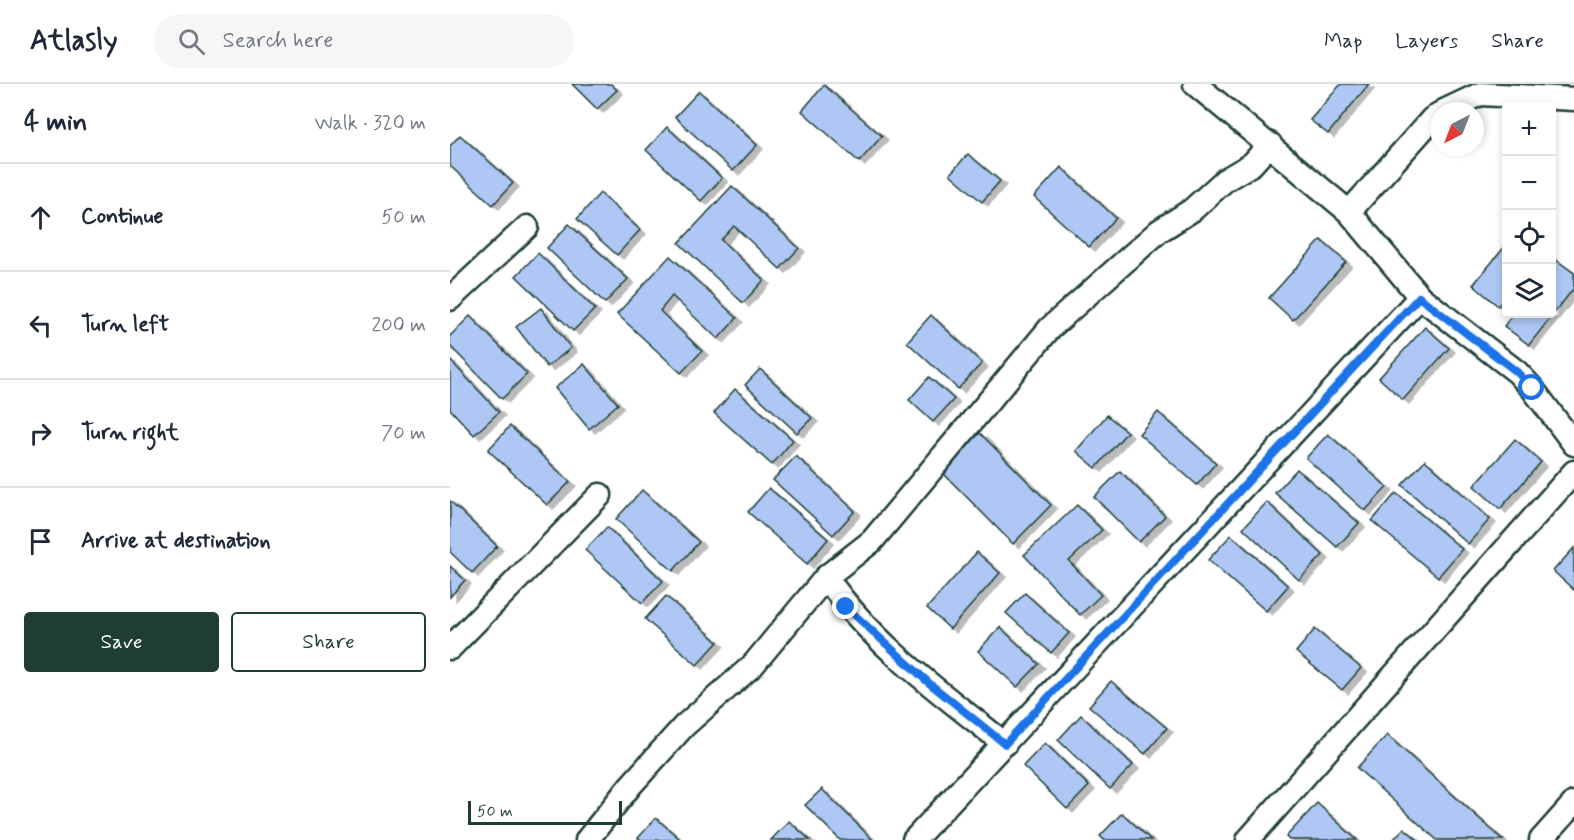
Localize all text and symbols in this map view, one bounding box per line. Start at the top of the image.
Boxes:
search box [154,14,574,68]
text: Atlasly [30,23,118,60]
icon: search [175,25,208,58]
text: Search here [223,27,333,55]
text: Map [1324,27,1362,55]
text: Layers [1395,27,1458,55]
text: Share [1491,27,1544,55]
north arrow [1430,102,1484,156]
map controls [1502,102,1556,318]
button: + [1502,102,1556,156]
text: 4 min [24,106,87,140]
text: Walk · 320 m [314,110,426,137]
button: − [1502,156,1556,210]
icon: ahead [24,201,57,234]
text: Continue [81,203,163,231]
text: 50 m [381,204,426,231]
button: locate [1502,210,1556,264]
button: layers [1502,264,1556,318]
icon: left [24,309,57,342]
text: Turn left [81,311,169,339]
text: 200 m [371,312,426,339]
route start [1518,374,1544,400]
icon: right [24,417,57,450]
text: Turn right [81,419,179,447]
text: 70 m [381,420,426,447]
icon: arrive [24,525,57,558]
text: Arrive at destination [81,527,271,555]
route end [832,593,858,619]
button: Save [24,612,219,672]
button: Share [231,612,426,672]
scale bar [468,798,622,826]
text: 50 m [477,801,513,822]

